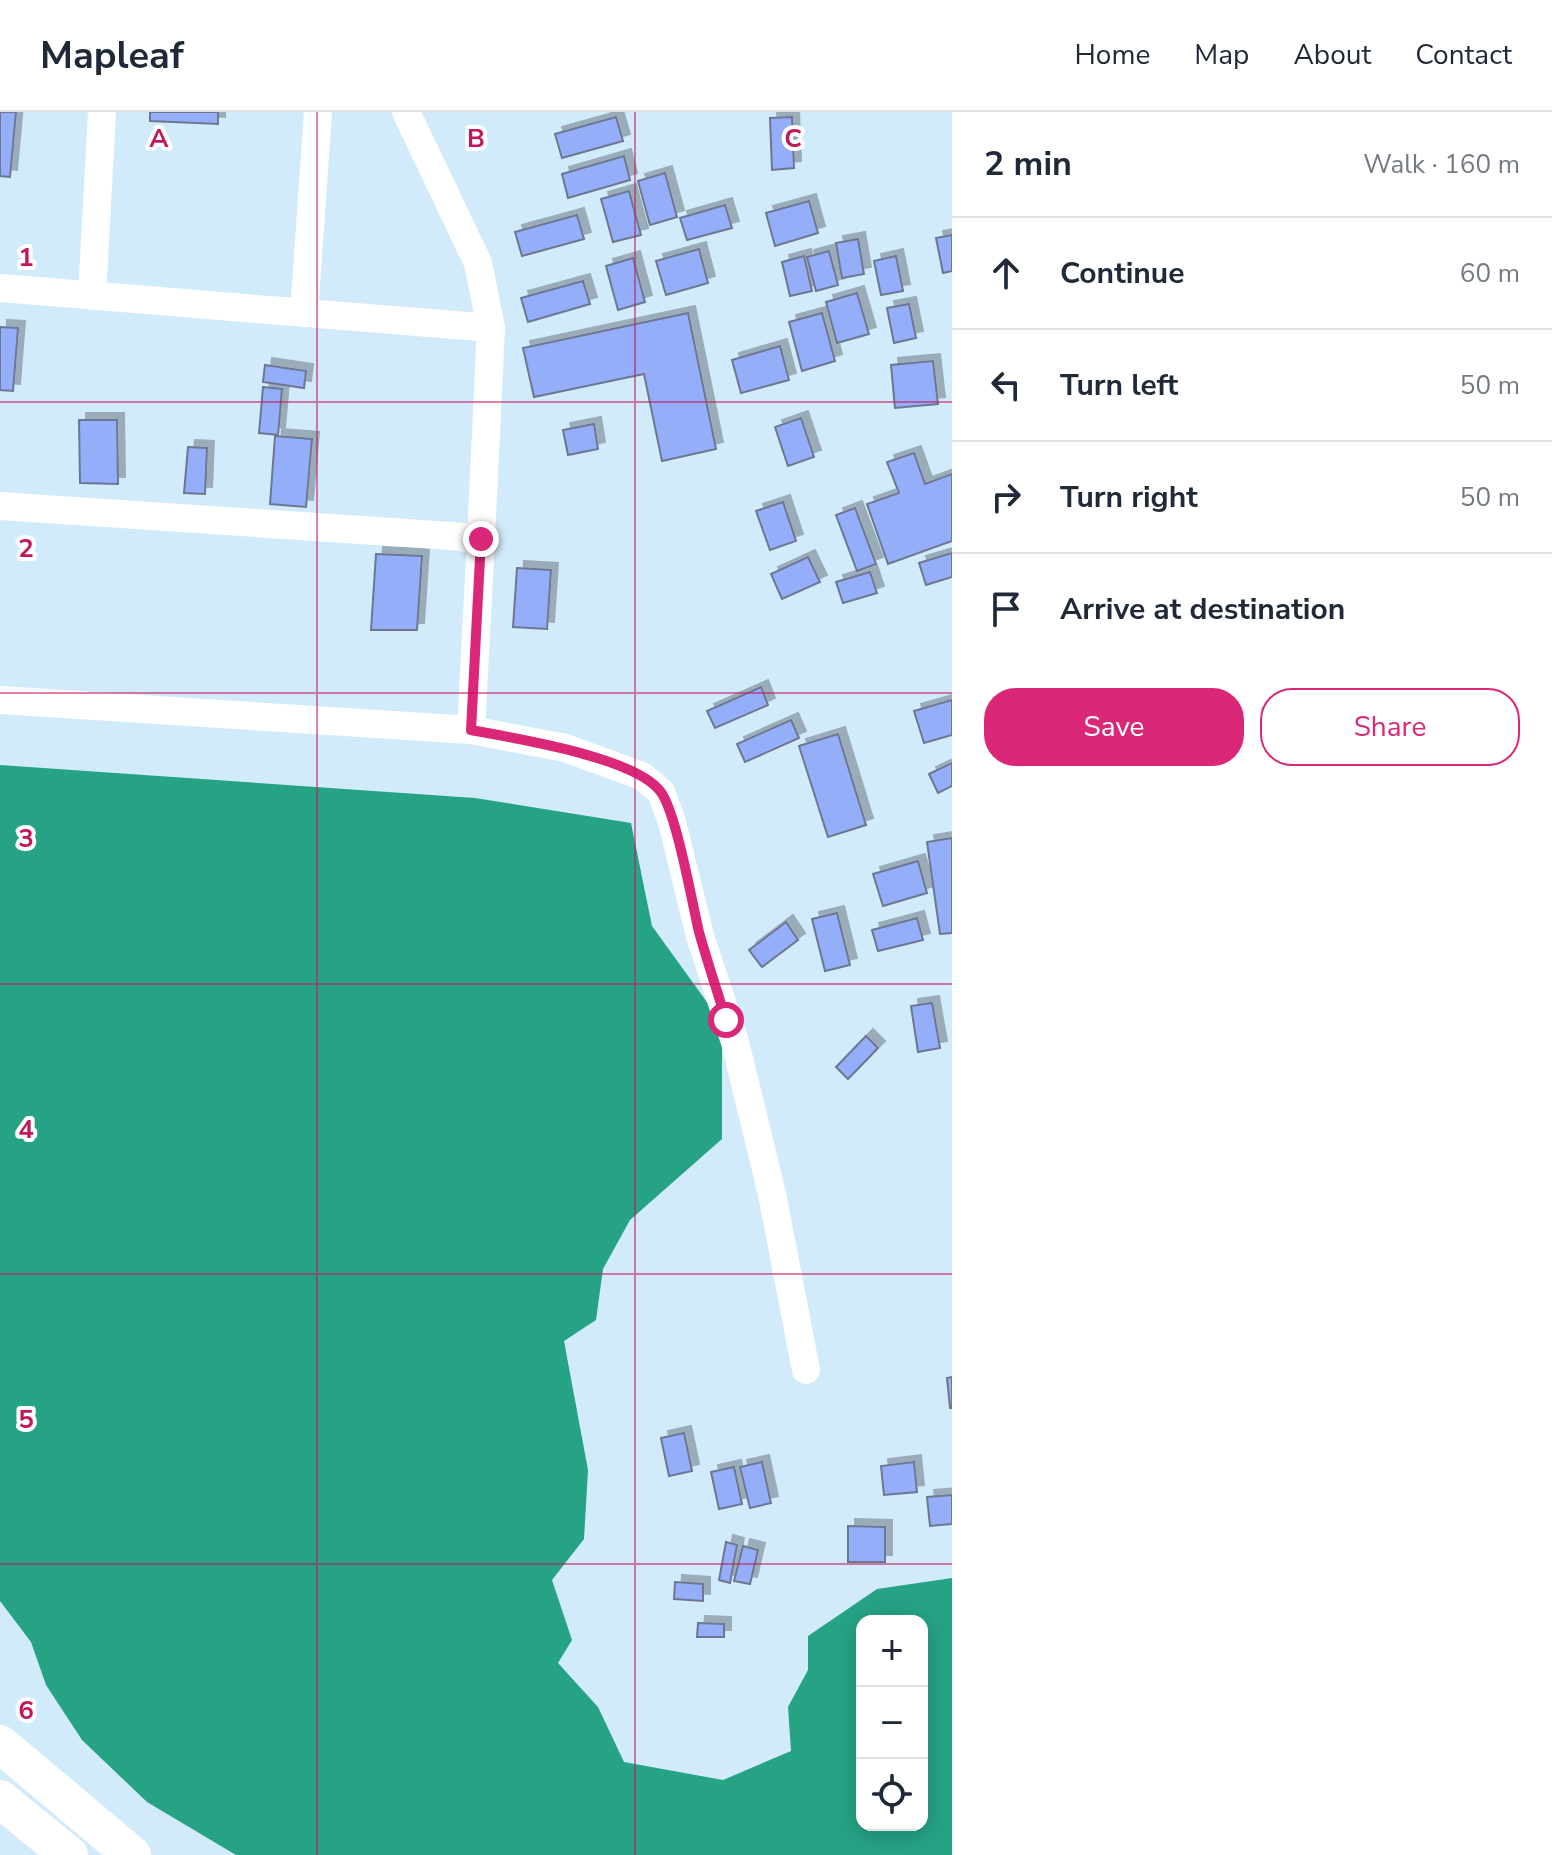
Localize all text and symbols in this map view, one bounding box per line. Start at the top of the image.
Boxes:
text: Mapleaf [40,30,184,81]
text: Home [1075,36,1150,74]
text: Map [1194,36,1249,74]
text: About [1293,36,1371,74]
text: Contact [1415,36,1512,74]
text: A [149,121,169,156]
text: B [467,121,485,156]
text: C [784,121,802,156]
text: 2 min [984,141,1072,187]
text: Walk · 160 m [1363,147,1520,182]
text: 1 [18,240,34,275]
icon: ahead [984,251,1028,295]
text: Continue [1060,253,1185,294]
text: 60 m [1460,256,1520,291]
icon: left [984,363,1028,407]
text: Turn left [1060,365,1178,406]
text: 50 m [1460,368,1520,403]
icon: right [984,475,1028,519]
text: Turn right [1060,477,1198,518]
text: 50 m [1460,480,1520,515]
route end [463,521,499,557]
text: 2 [18,531,34,566]
icon: arrive [984,587,1028,631]
text: Arrive at destination [1060,589,1345,630]
button: Save [984,688,1244,766]
button: Share [1260,688,1520,766]
text: 3 [18,821,34,856]
route start [708,1002,744,1038]
text: 4 [18,1112,34,1147]
text: 5 [18,1402,34,1437]
map controls [856,1615,928,1831]
button: + [856,1615,928,1687]
button: − [856,1687,928,1759]
text: 6 [18,1693,34,1728]
button: locate [856,1759,928,1831]

